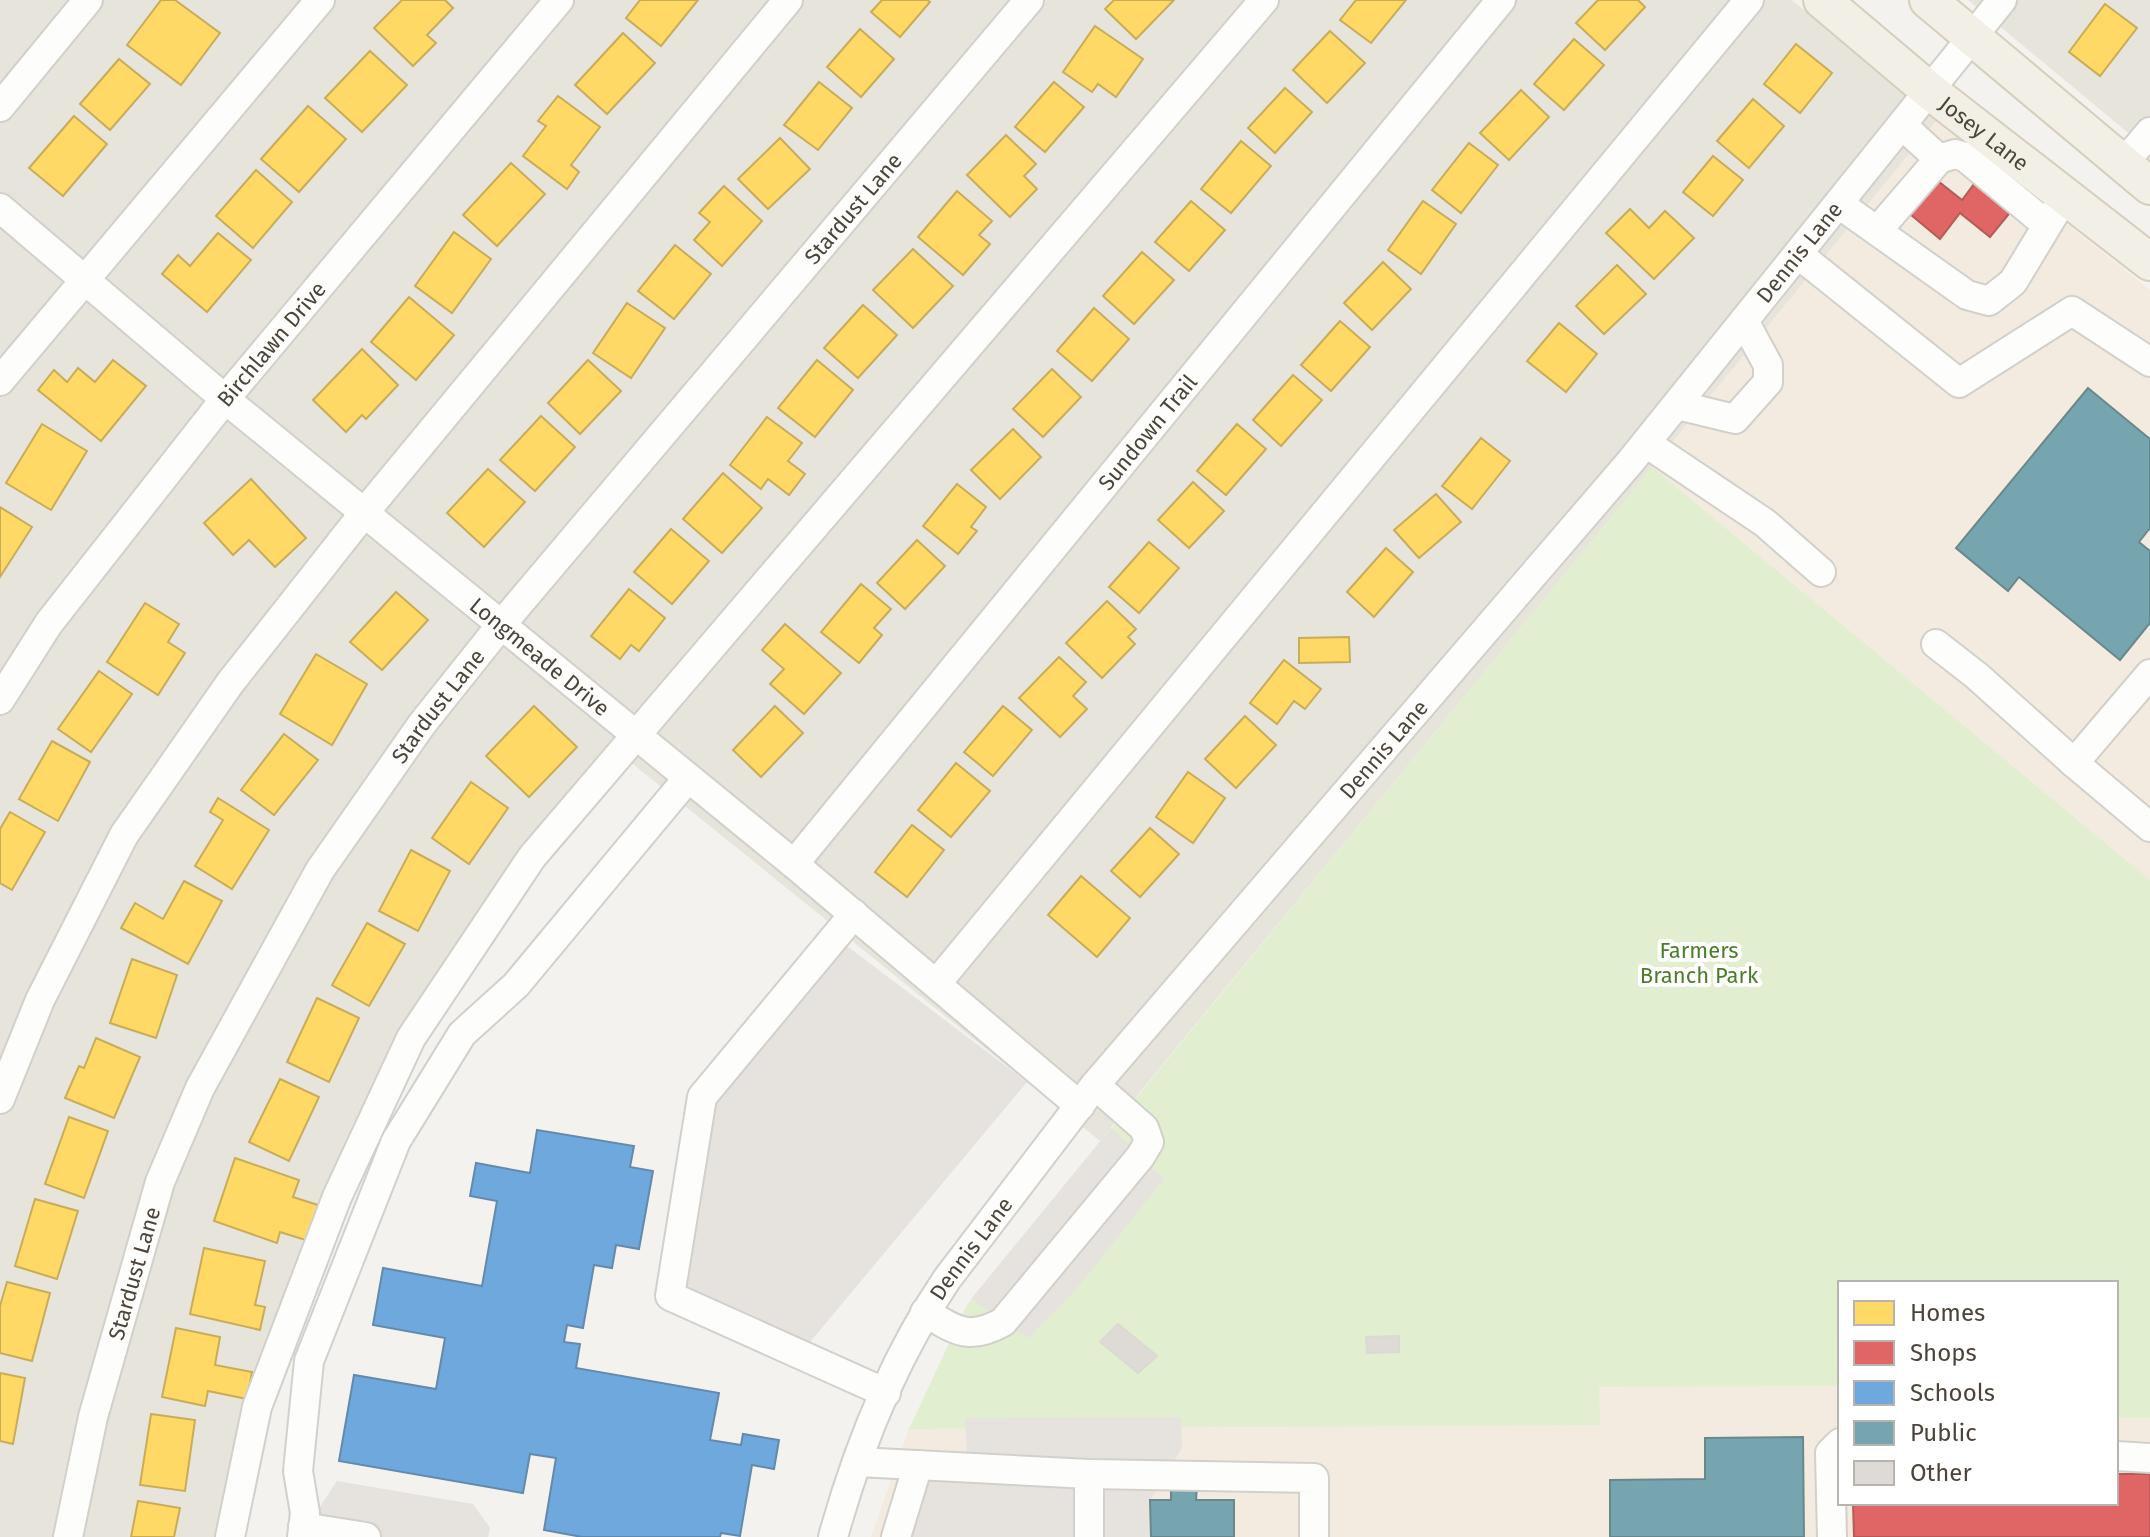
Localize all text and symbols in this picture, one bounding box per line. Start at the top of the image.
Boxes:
street label: Josey Lane [1934,90,2034,176]
street label: Stardust Lane [798,147,908,270]
street label: Dennis Lane [1750,196,1848,308]
street label: Birchlawn Drive [211,276,331,412]
street label: Sundown Trail [1092,369,1203,495]
street label: Longmeade Drive [465,591,616,722]
street label: Stardust Lane [385,643,490,768]
street label: Dennis Lane [1334,694,1433,804]
park label: Farmers Branch Park [1640,937,1759,989]
street label: Dennis Lane [924,1192,1018,1305]
street label: Stardust Lane [102,1204,166,1343]
legend [1838,1281,2118,1505]
text: Homes [1910,1299,1985,1327]
text: Shops [1910,1339,1977,1367]
text: Schools [1910,1379,1995,1407]
text: Public [1910,1419,1977,1447]
text: Other [1910,1459,1972,1487]

